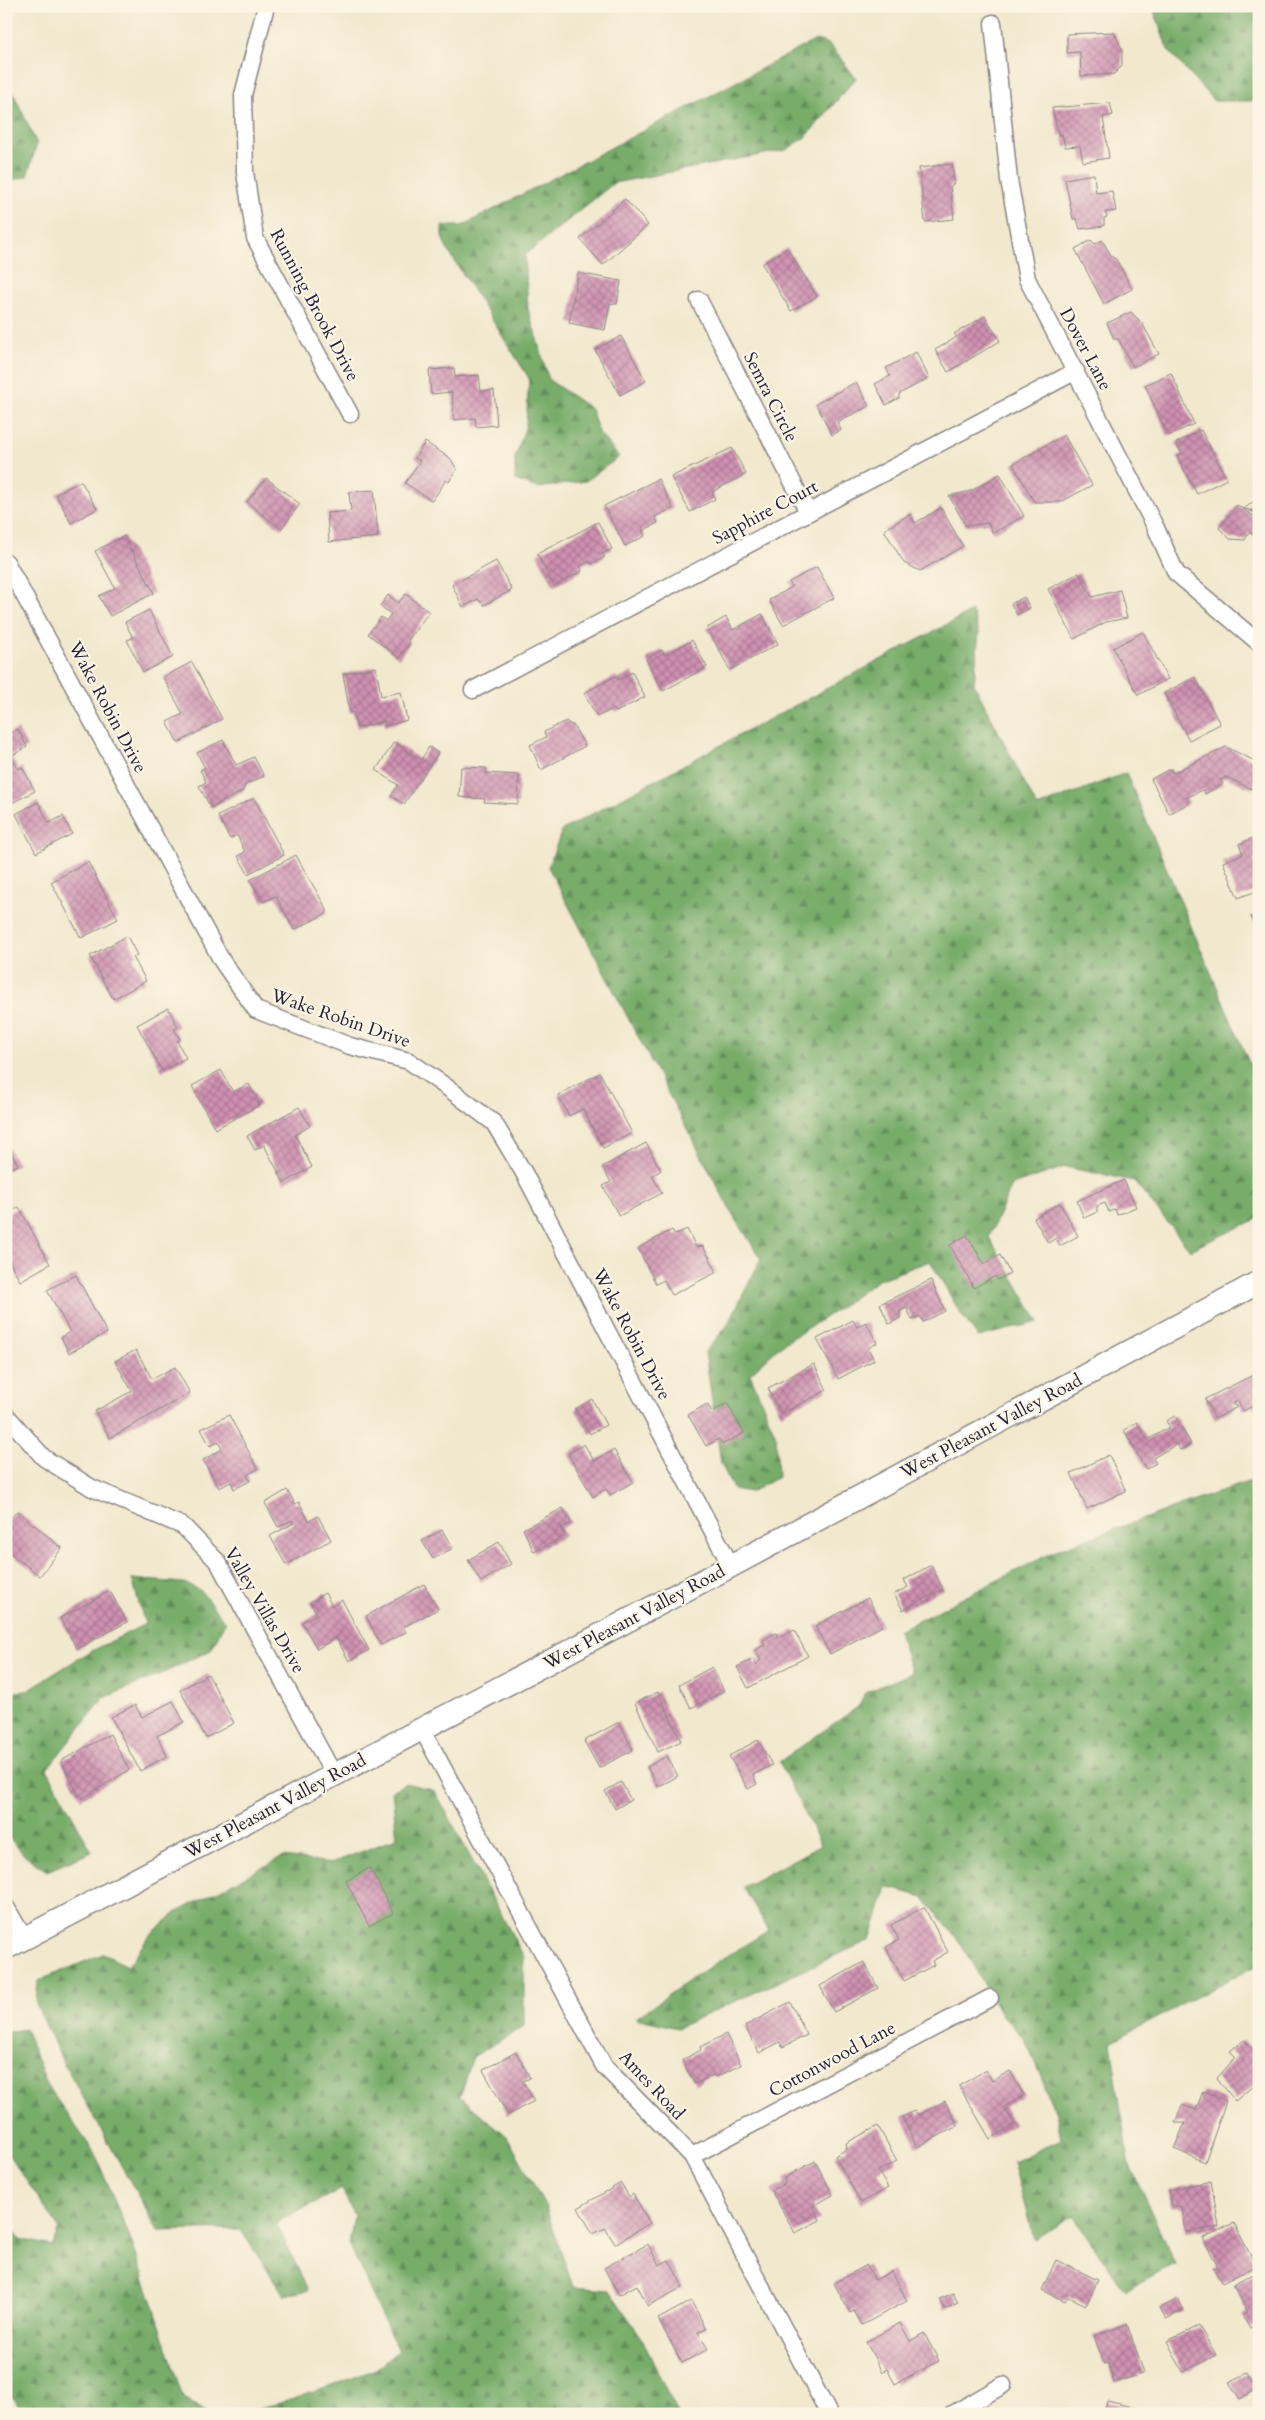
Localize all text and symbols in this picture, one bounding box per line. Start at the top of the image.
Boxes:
street label: Running Brook Drive [264,225,365,386]
street label: Dover Lane [1053,304,1118,395]
street label: Semra Circle [737,348,804,447]
street label: Sapphire Court [708,474,823,551]
street label: Wake Robin Drive [62,636,153,777]
street label: Wake Robin Drive [267,983,414,1054]
street label: Wake Robin Drive [586,1263,677,1404]
street label: West Pleasant Valley Road [895,1368,1087,1485]
street label: Valley Villas Drive [218,1542,311,1678]
street label: West Pleasant Valley Road [538,1559,730,1676]
street label: West Pleasant Valley Road [179,1748,371,1865]
street label: Cottonwood Lane [764,2015,900,2103]
street label: Ames Road [613,2045,691,2126]

